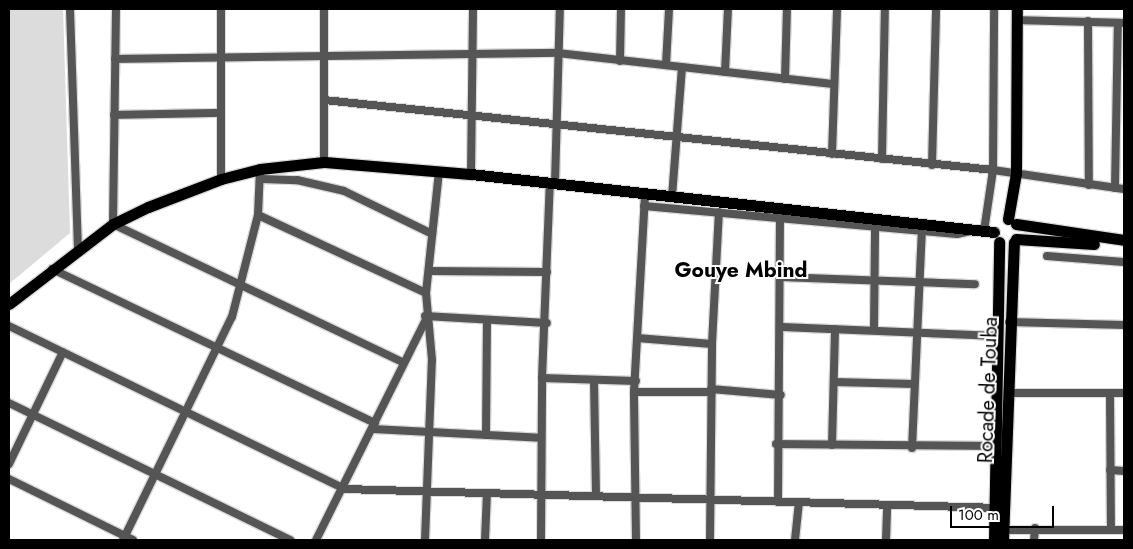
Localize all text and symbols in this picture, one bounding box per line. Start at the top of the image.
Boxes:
district label: Gouye Mbind [674,257,808,283]
street label: Rocade de Touba [973,316,1003,464]
scale bar [953,496,1057,528]
text: 100 m [958,504,999,526]

